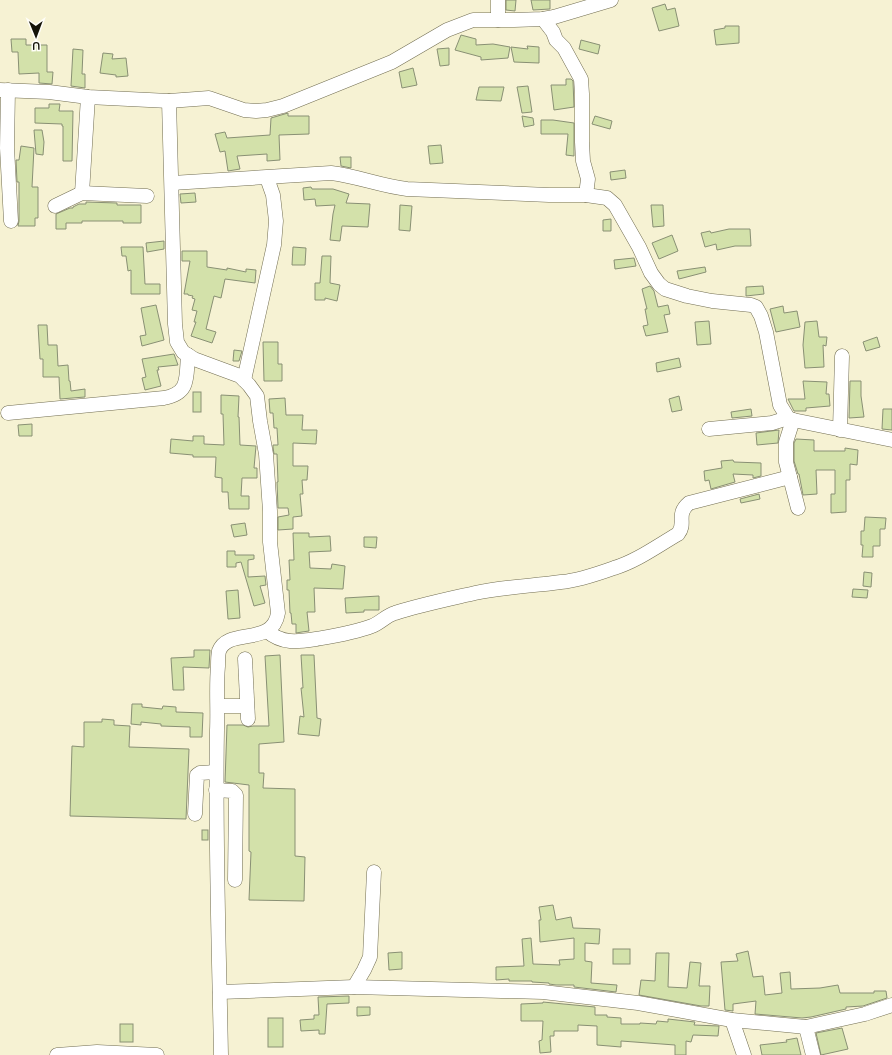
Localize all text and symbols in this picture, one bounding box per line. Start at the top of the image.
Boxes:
north arrow [16,16,56,56]
text: U [32,39,40,53]

